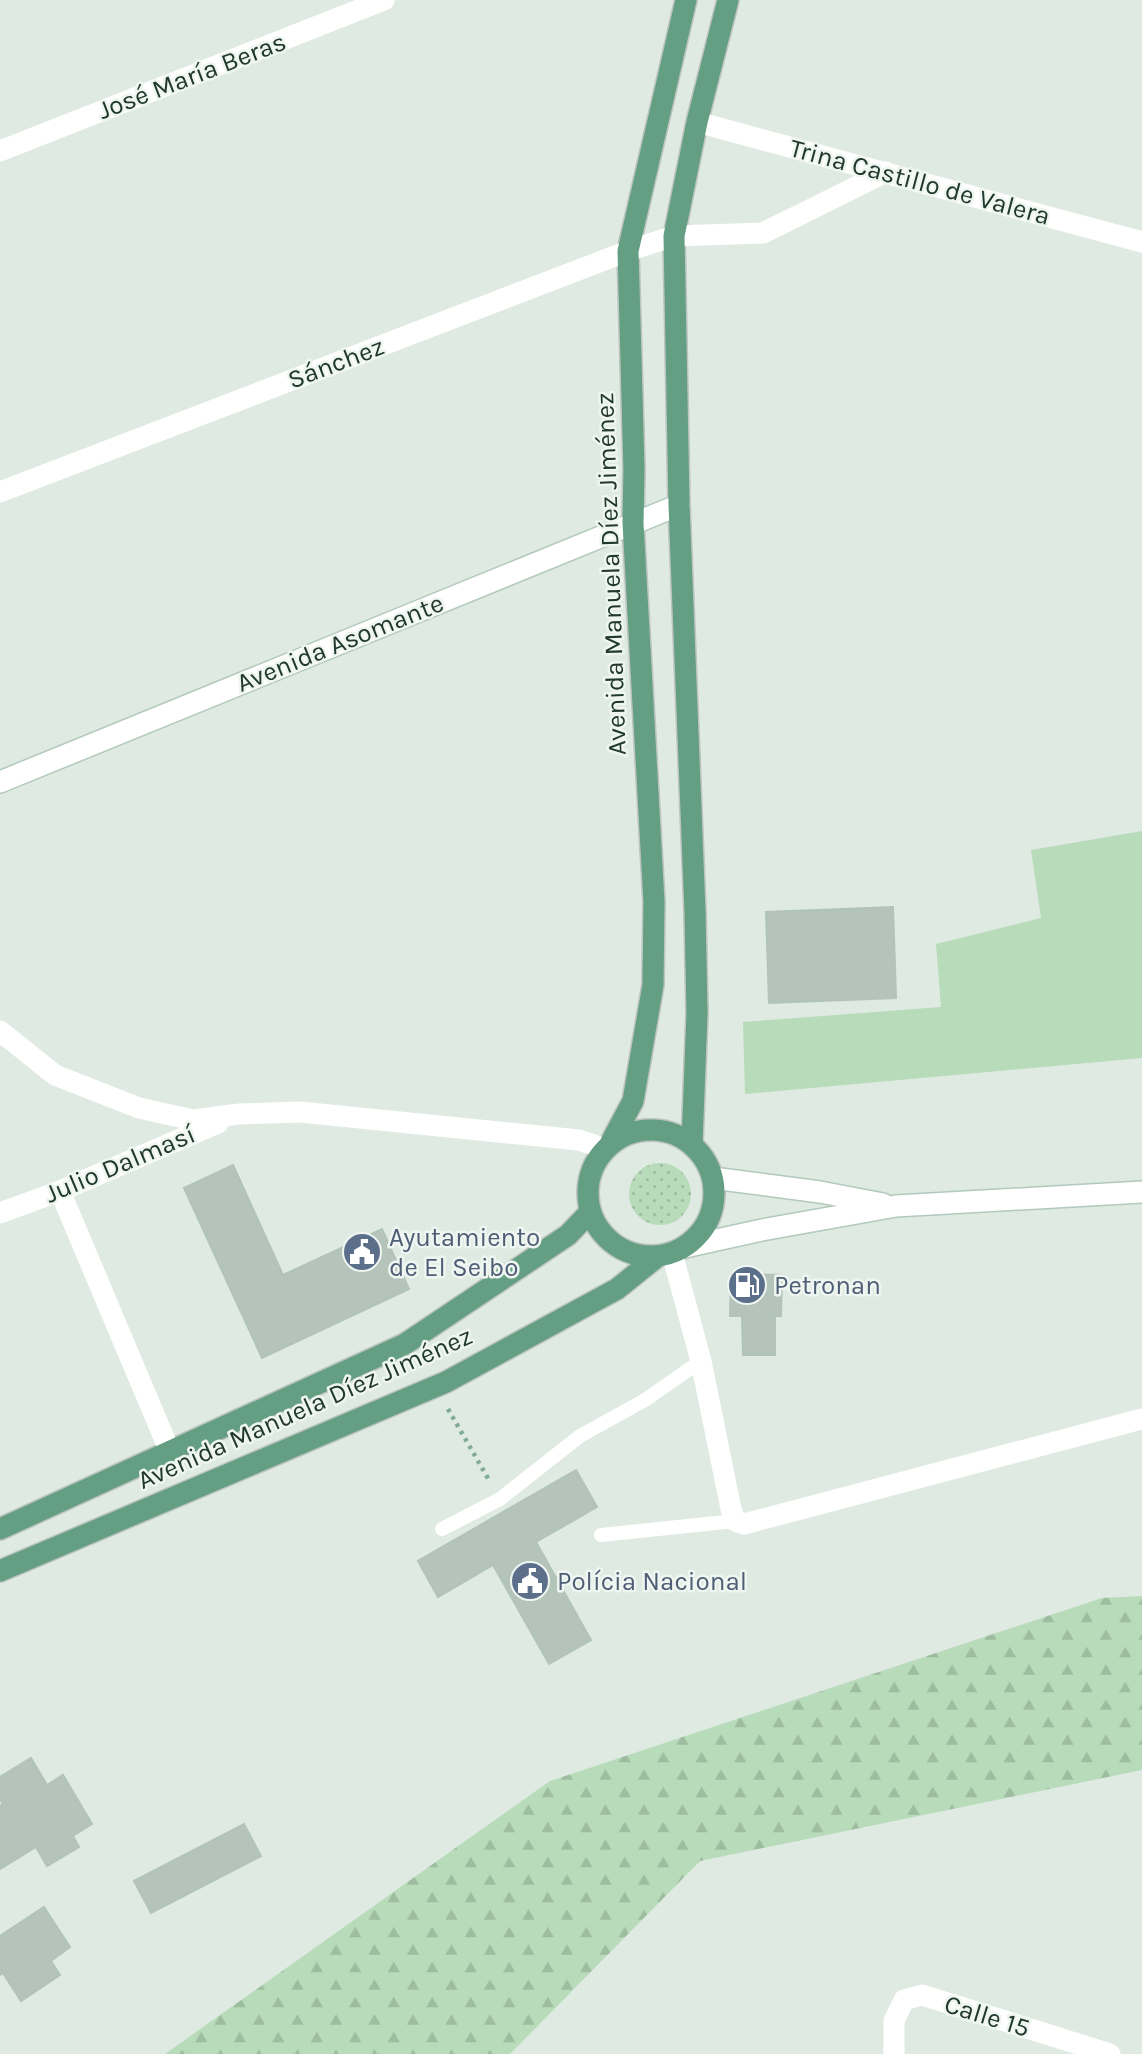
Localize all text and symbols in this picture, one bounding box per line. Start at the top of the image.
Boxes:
street label: José María Beras [94,26,290,126]
street label: Trina Castillo de Valera [786,132,1054,232]
street label: Sánchez [284,331,388,395]
street label: Avenida Manuela Díez Jiménez [589,392,633,756]
street label: Avenida Asomante [232,587,448,699]
street label: Julio Dalmasí [40,1118,200,1210]
place label: Ayutamiento de El Seibo [389,1222,540,1283]
public building icon: Ayutamiento de El Seibo [341,1231,383,1273]
fuel station icon: Petronan [726,1264,768,1306]
place label: Petronan [774,1270,881,1301]
street label: Avenida Manuela Díez Jiménez [133,1320,477,1496]
public building icon: Polícia Nacional [509,1560,551,1602]
place label: Polícia Nacional [557,1566,747,1597]
street label: Calle 15 [941,1988,1033,2044]

